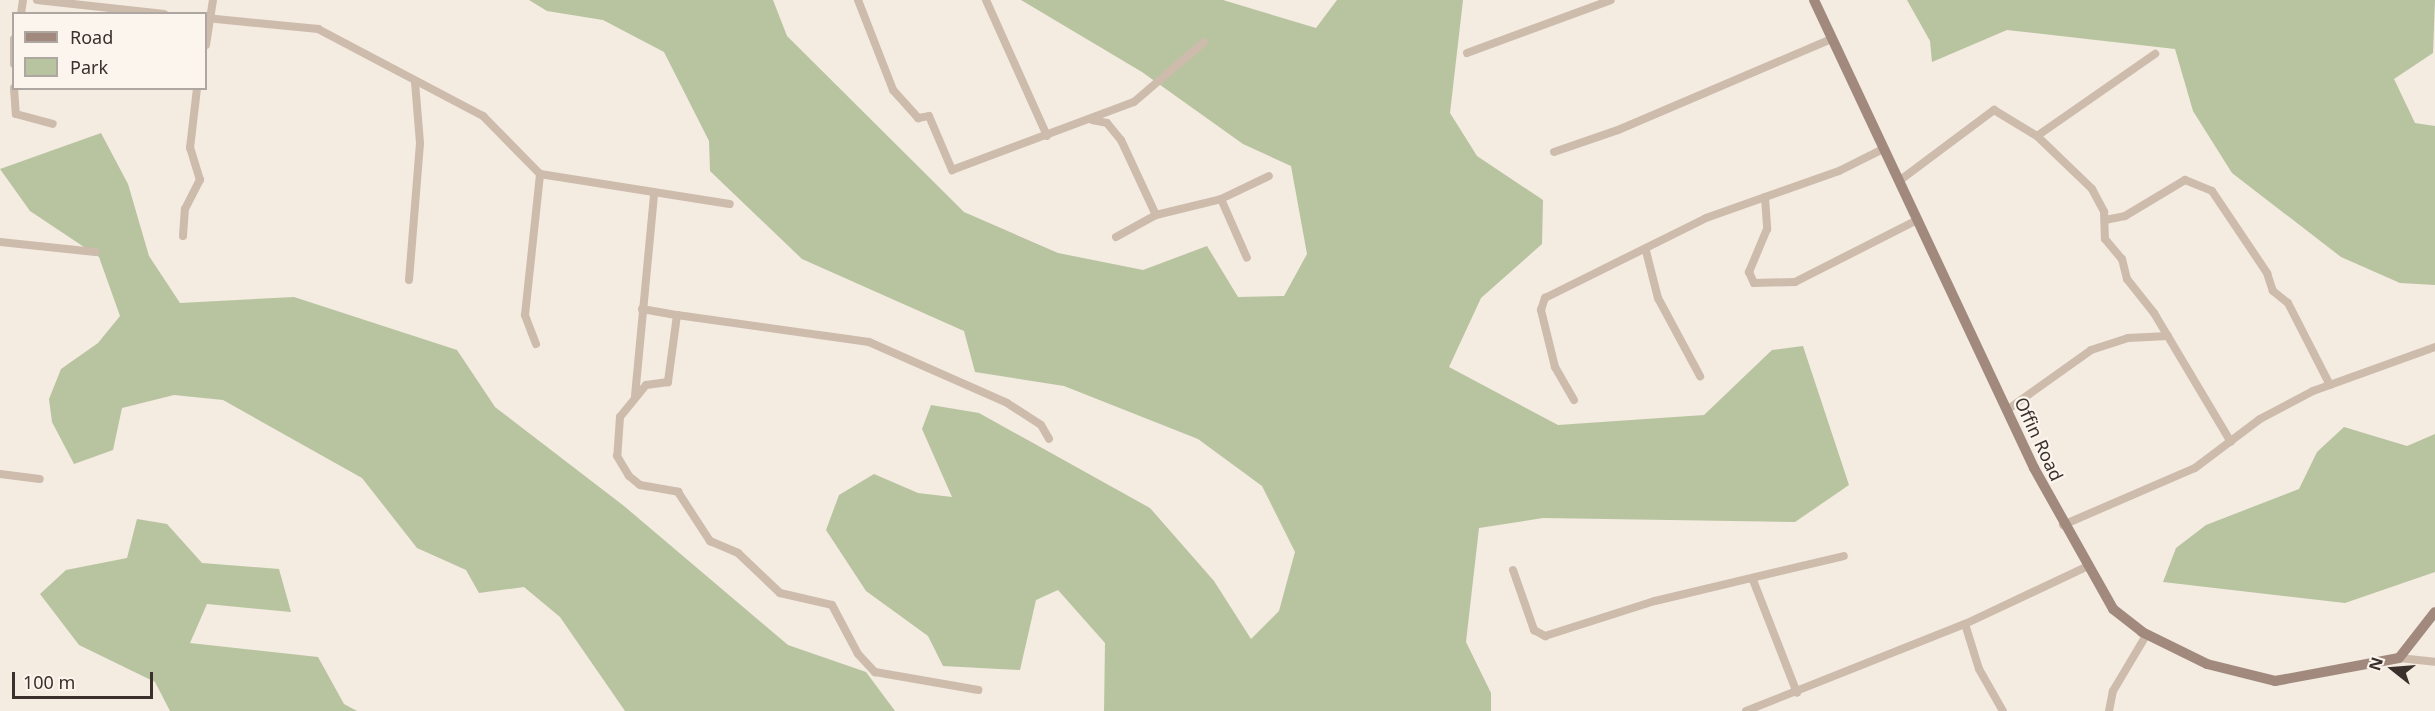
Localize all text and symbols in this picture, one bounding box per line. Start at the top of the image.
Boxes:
legend [12,12,207,90]
text: Road [70,25,113,49]
text: Park [70,55,108,79]
street label: Offin Road [2010,394,2068,484]
north arrow [2363,639,2423,699]
text: N [2363,654,2388,673]
scale bar [15,660,156,698]
text: 100 m [23,670,75,694]

